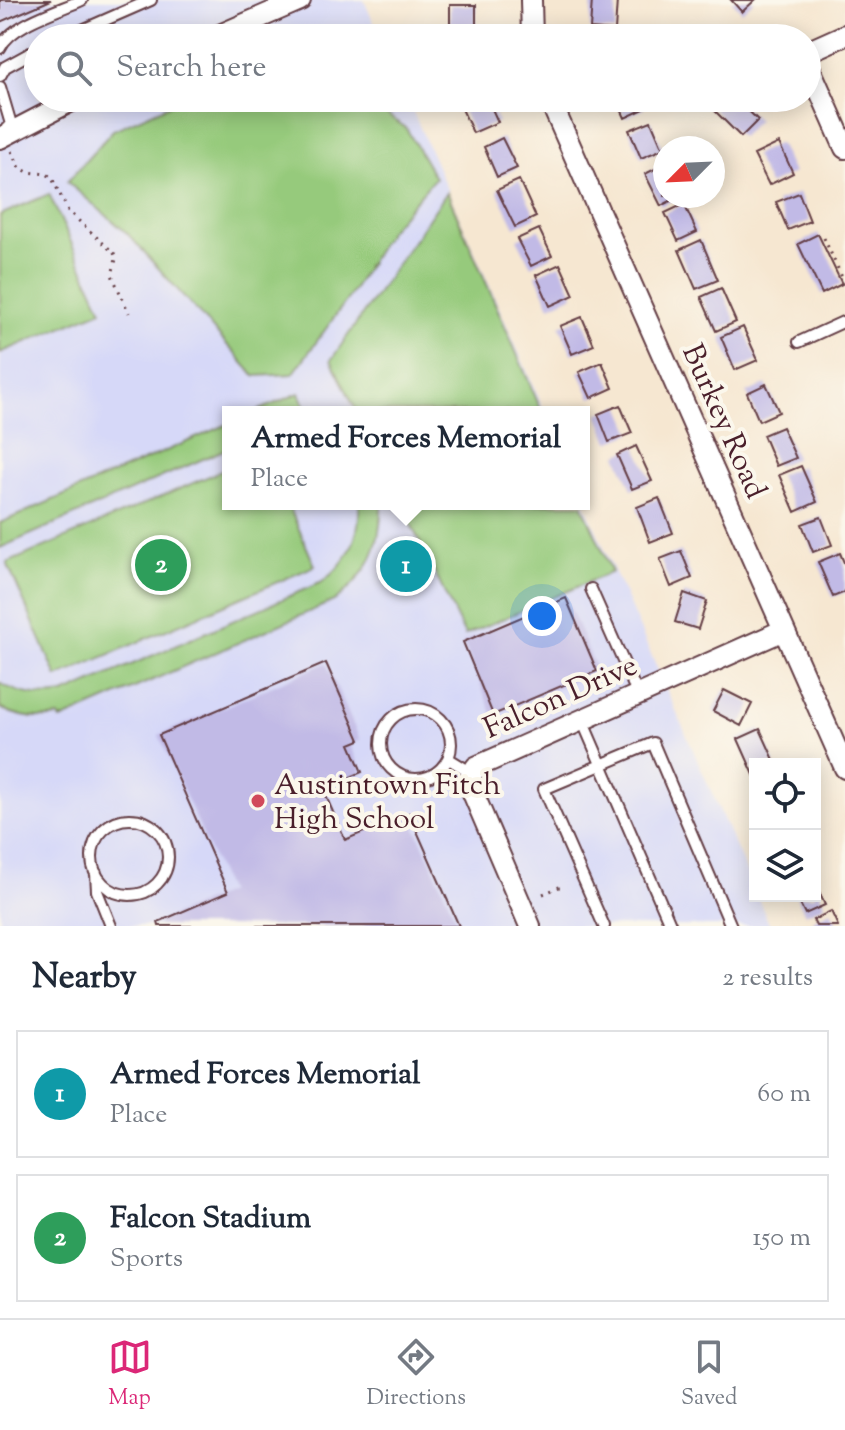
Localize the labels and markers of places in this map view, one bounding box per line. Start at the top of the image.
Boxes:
pin: 2 [135,535,187,595]
pin: 1 [380,536,432,596]
place label: Austintown Fitch High School [274,765,501,842]
marker: Austintown Fitch High School [249,792,267,810]

